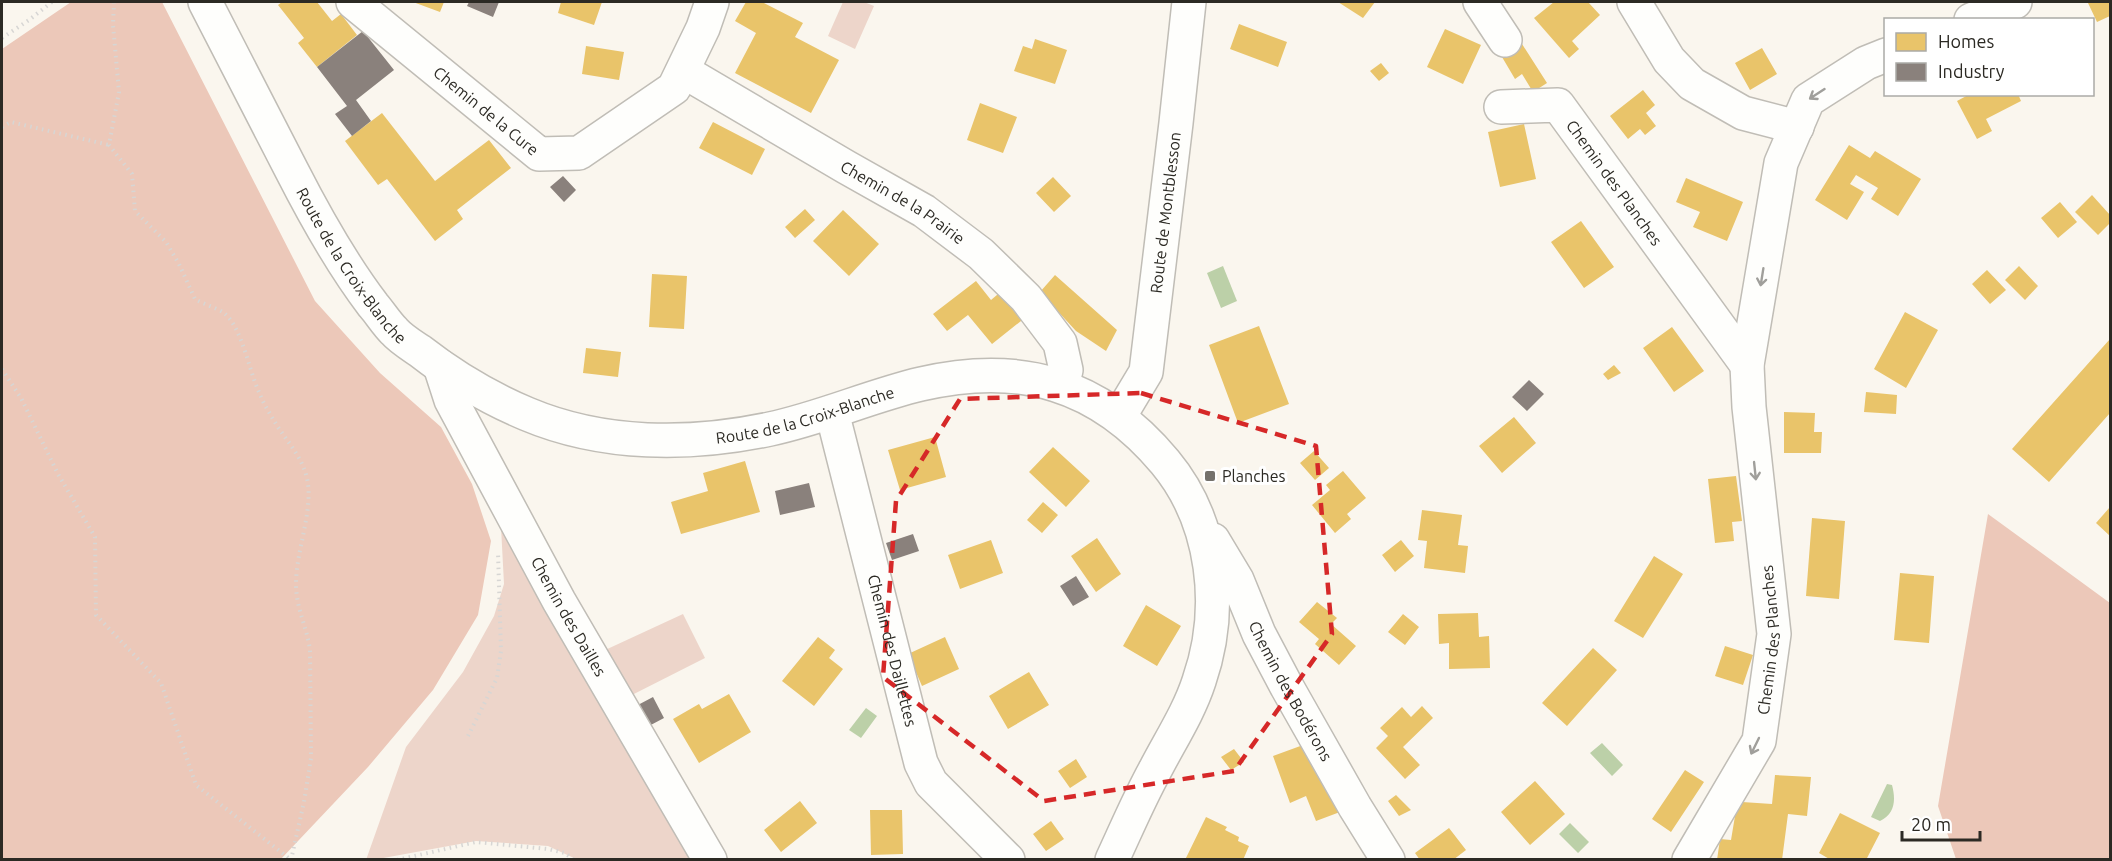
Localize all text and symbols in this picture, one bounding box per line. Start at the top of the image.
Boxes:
legend [1884,18,2094,96]
text: Homes [1938,31,1995,51]
text: Industry [1938,61,2005,81]
street label: Chemin de la Cure [430,63,542,159]
one-way arrow [1809,89,1826,101]
street label: Chemin des Planches [1563,116,1666,249]
street label: Route de Montblesson [1147,131,1184,294]
street label: Chemin de la Prairie [838,157,968,248]
street label: Route de la Croix-Blanche [293,184,410,347]
one-way arrow [1756,267,1767,287]
street label: Route de la Croix-Blanche [715,383,896,447]
one-way arrow [1750,460,1761,480]
place label: Planches [1222,467,1286,485]
marker: Planches [1203,469,1217,483]
street label: Chemin des Dailles [528,553,610,679]
street label: Chemin des Planches [1754,564,1783,716]
street label: Chemin des Daillettes [865,573,920,728]
street label: Chemin des Bodérons [1246,618,1336,764]
one-way arrow [1748,737,1760,755]
scale bar [1902,804,1980,842]
text: 20 m [1911,814,1951,834]

